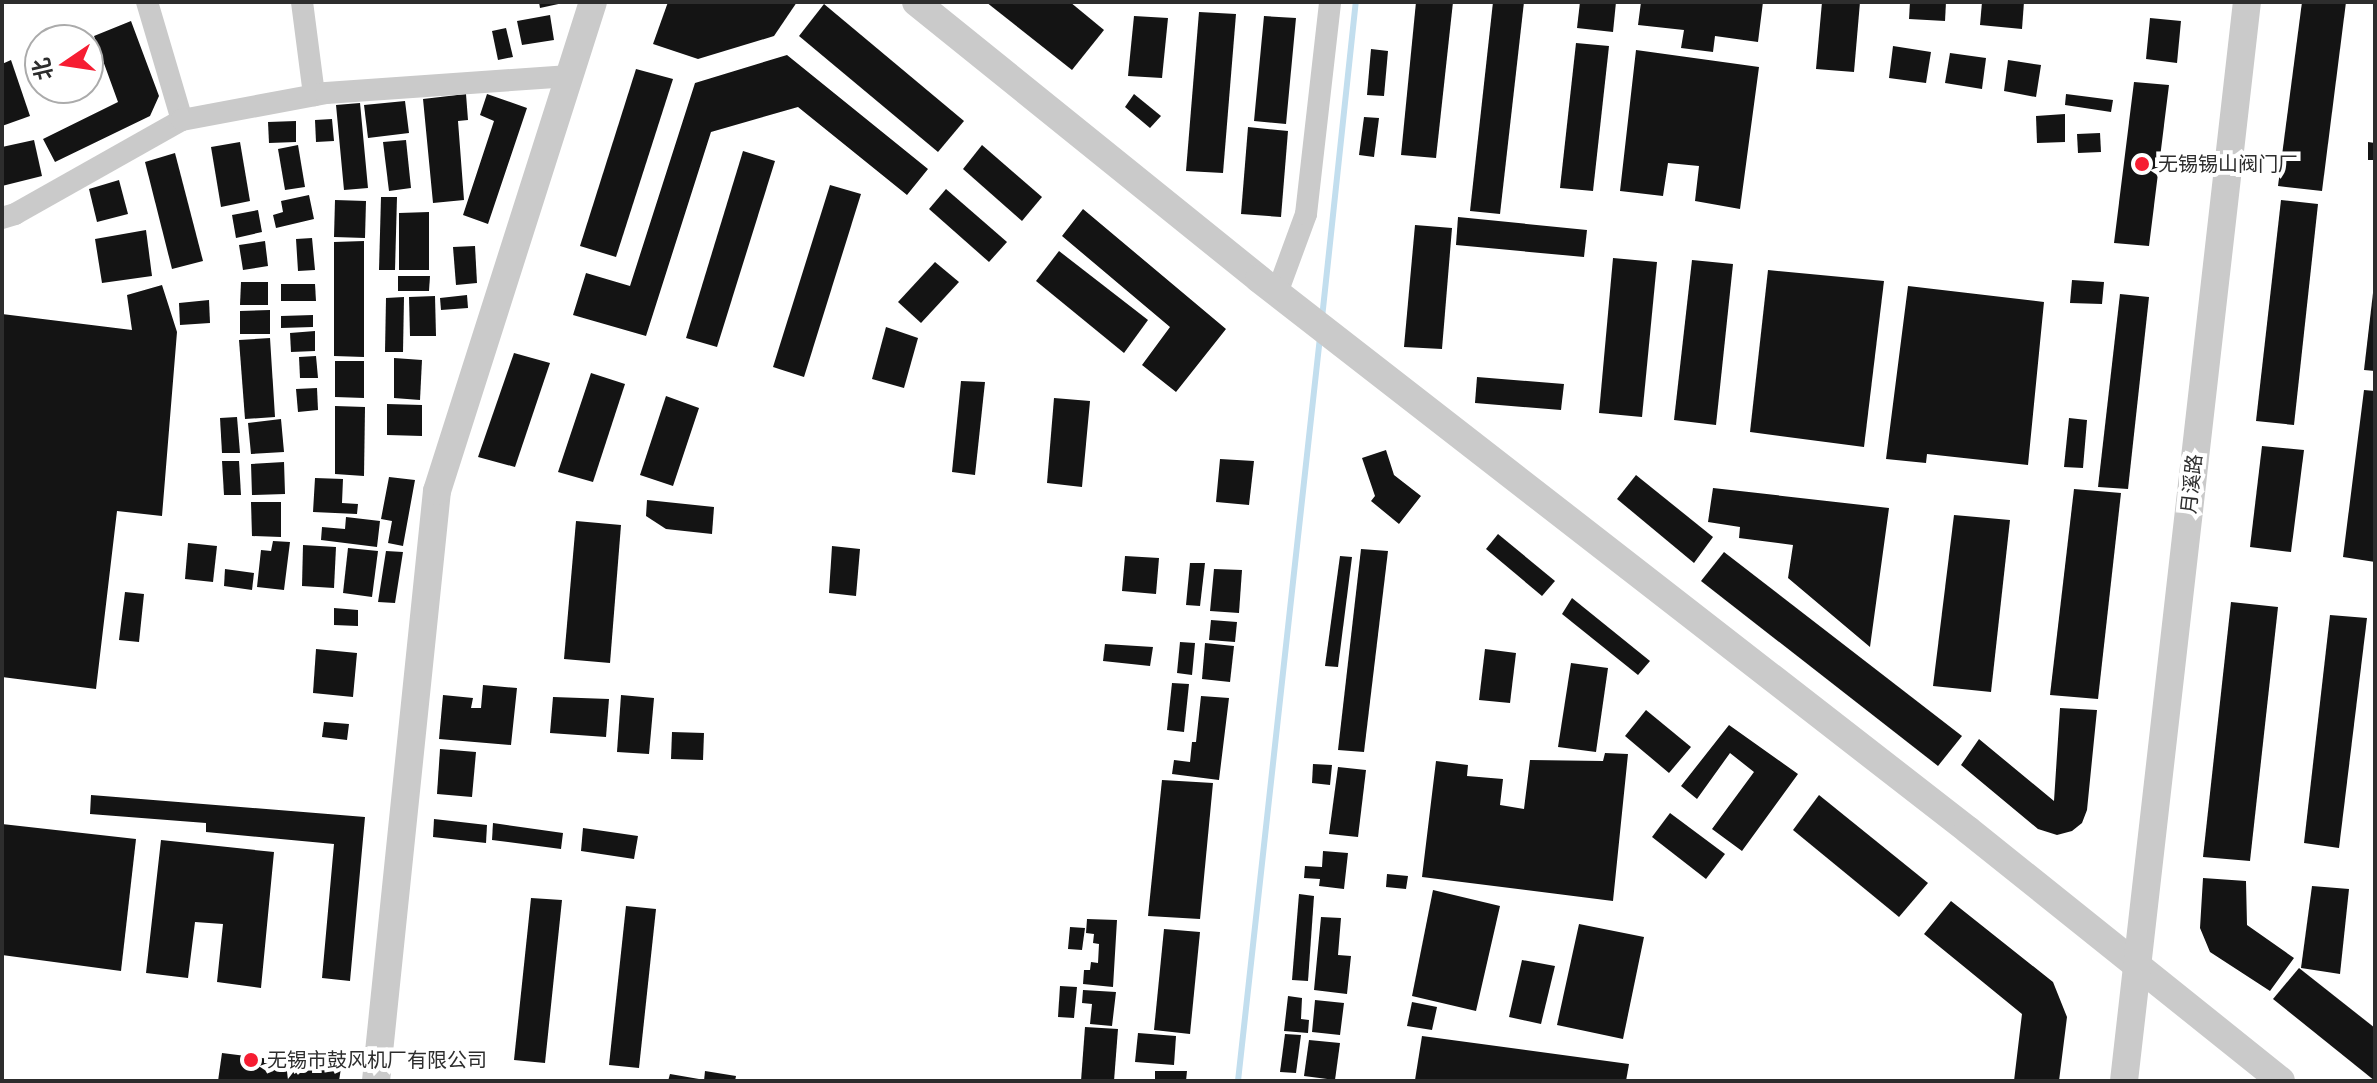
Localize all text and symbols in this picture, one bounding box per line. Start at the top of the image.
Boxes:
north arrow [24,24,104,104]
text: 北 [26,55,59,83]
place label: 无锡锡山阀门厂 [2158,152,2298,176]
marker: 无锡锡山阀门厂 [2133,155,2151,173]
street label: 月溪路 [2177,453,2207,515]
place label: 无锡市鼓风机厂有限公司 [267,1048,487,1072]
marker: 无锡市鼓风机厂有限公司 [242,1051,260,1069]

